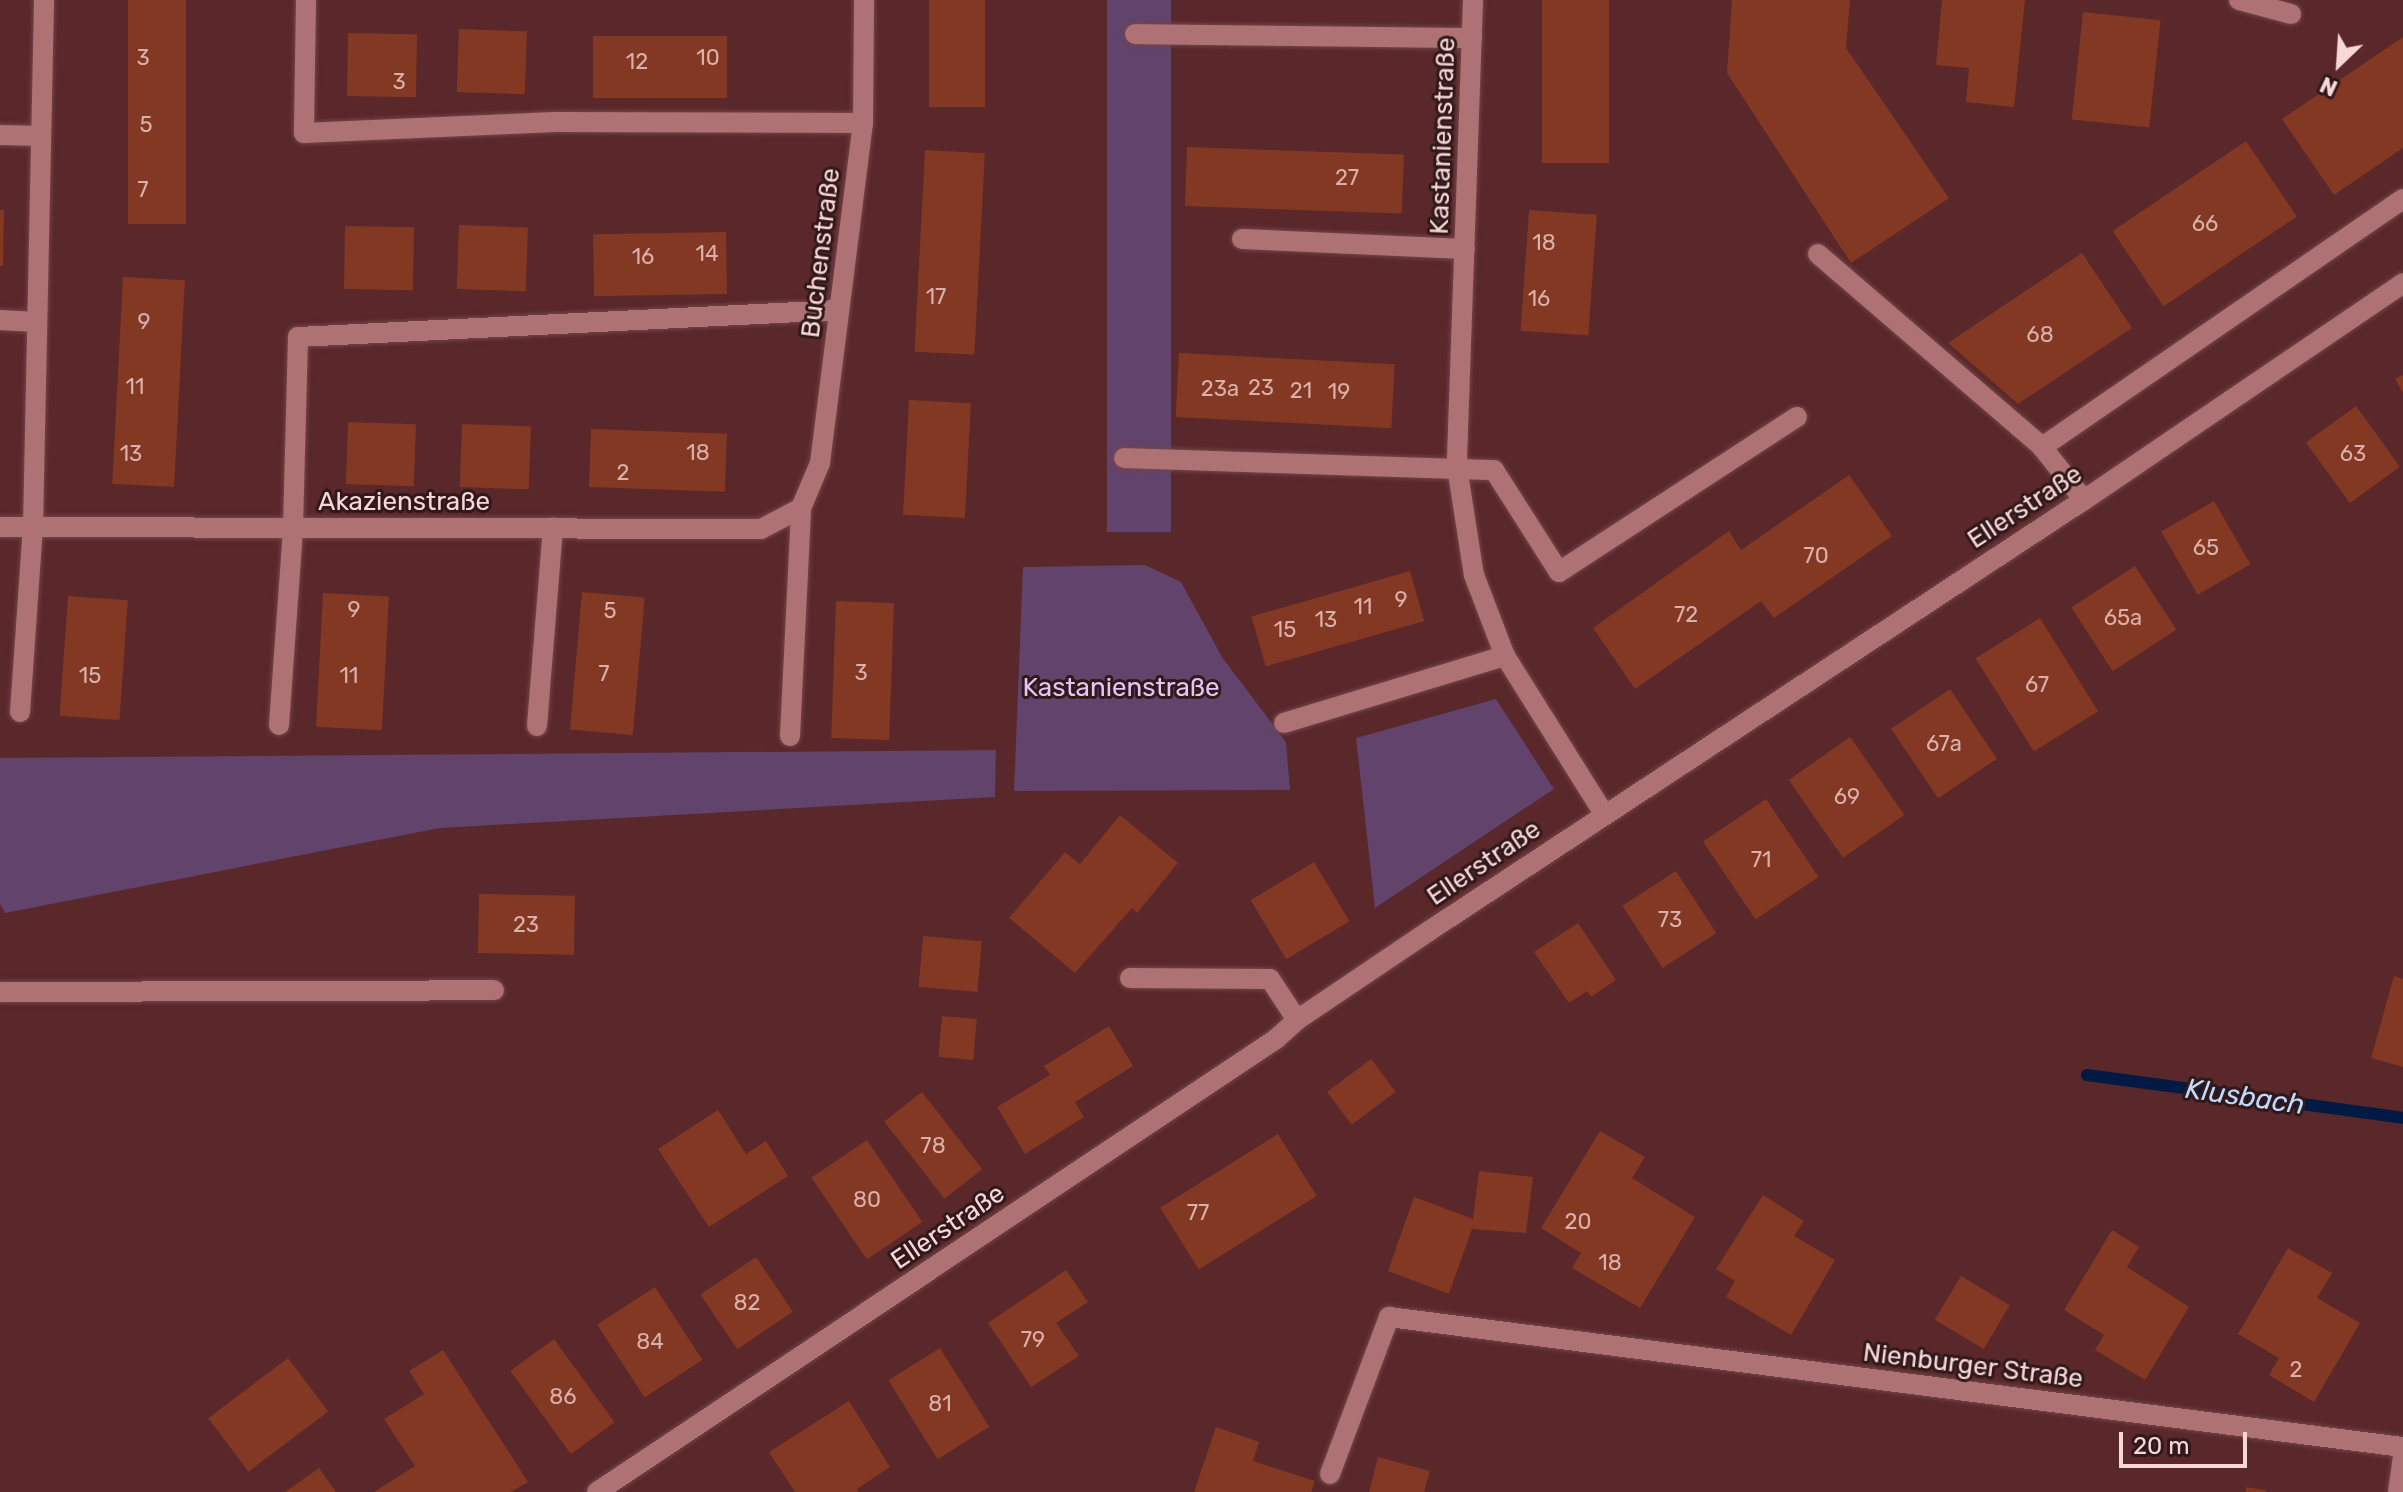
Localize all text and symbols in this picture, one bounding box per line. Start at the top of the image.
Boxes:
north arrow [2299,24,2379,104]
street label: Kastanienstraße [1424,37,1462,235]
house number: 3 [136,45,150,71]
house number: 10 [696,45,720,71]
house number: 12 [626,49,648,75]
house number: 3 [392,69,406,95]
text: N [2316,71,2342,102]
house number: 5 [139,112,153,138]
house number: 27 [1335,165,1359,191]
street label: Buchenstraße [795,166,847,340]
house number: 7 [137,177,149,203]
house number: 66 [2192,211,2218,237]
house number: 18 [1532,230,1556,256]
house number: 14 [695,241,719,267]
house number: 16 [632,244,654,270]
house number: 17 [926,284,946,310]
house number: 16 [1528,286,1550,312]
house number: 9 [137,309,151,335]
house number: 68 [2026,322,2054,348]
house number: 11 [126,374,144,400]
house number: 23 [1248,375,1274,401]
house number: 23a [1201,376,1239,402]
house number: 21 [1290,378,1312,404]
house number: 19 [1328,379,1350,405]
house number: 18 [686,440,710,466]
house number: 13 [120,441,142,467]
house number: 63 [2340,441,2366,467]
street label: Ellerstraße [1962,458,2088,556]
house number: 2 [617,460,629,486]
street label: Akazienstraße [318,486,490,518]
house number: 65 [2193,535,2219,561]
house number: 70 [1803,543,1829,569]
house number: 9 [1394,587,1408,613]
house number: 11 [1354,594,1372,620]
house number: 9 [347,597,361,623]
house number: 5 [603,598,617,624]
house number: 72 [1674,602,1698,628]
house number: 65a [2104,605,2142,631]
house number: 13 [1315,607,1337,633]
house number: 15 [1274,617,1296,643]
house number: 3 [854,660,868,686]
house number: 7 [598,661,610,687]
house number: 15 [79,663,101,689]
house number: 11 [340,663,358,689]
park label: Kastanienstraße [1022,672,1220,704]
house number: 67 [2025,672,2049,698]
house number: 67a [1926,731,1962,757]
house number: 69 [1834,784,1860,810]
street label: Ellerstraße [1421,814,1547,912]
house number: 71 [1751,847,1771,873]
house number: 73 [1658,907,1682,933]
house number: 23 [513,912,539,938]
water label: Klusbach [2183,1072,2307,1122]
house number: 78 [920,1133,946,1159]
street label: Ellerstraße [885,1178,1011,1276]
house number: 80 [853,1187,881,1213]
house number: 77 [1187,1200,1209,1226]
house number: 20 [1565,1209,1591,1235]
house number: 18 [1598,1250,1622,1276]
house number: 82 [734,1290,760,1316]
house number: 79 [1021,1327,1045,1353]
house number: 84 [636,1329,664,1355]
street label: Nienburger Straße [1861,1337,2085,1395]
house number: 2 [2290,1357,2302,1383]
house number: 86 [549,1384,577,1410]
house number: 81 [928,1391,952,1417]
scale bar [2123,1416,2251,1466]
text: 20 m [2133,1432,2190,1460]

